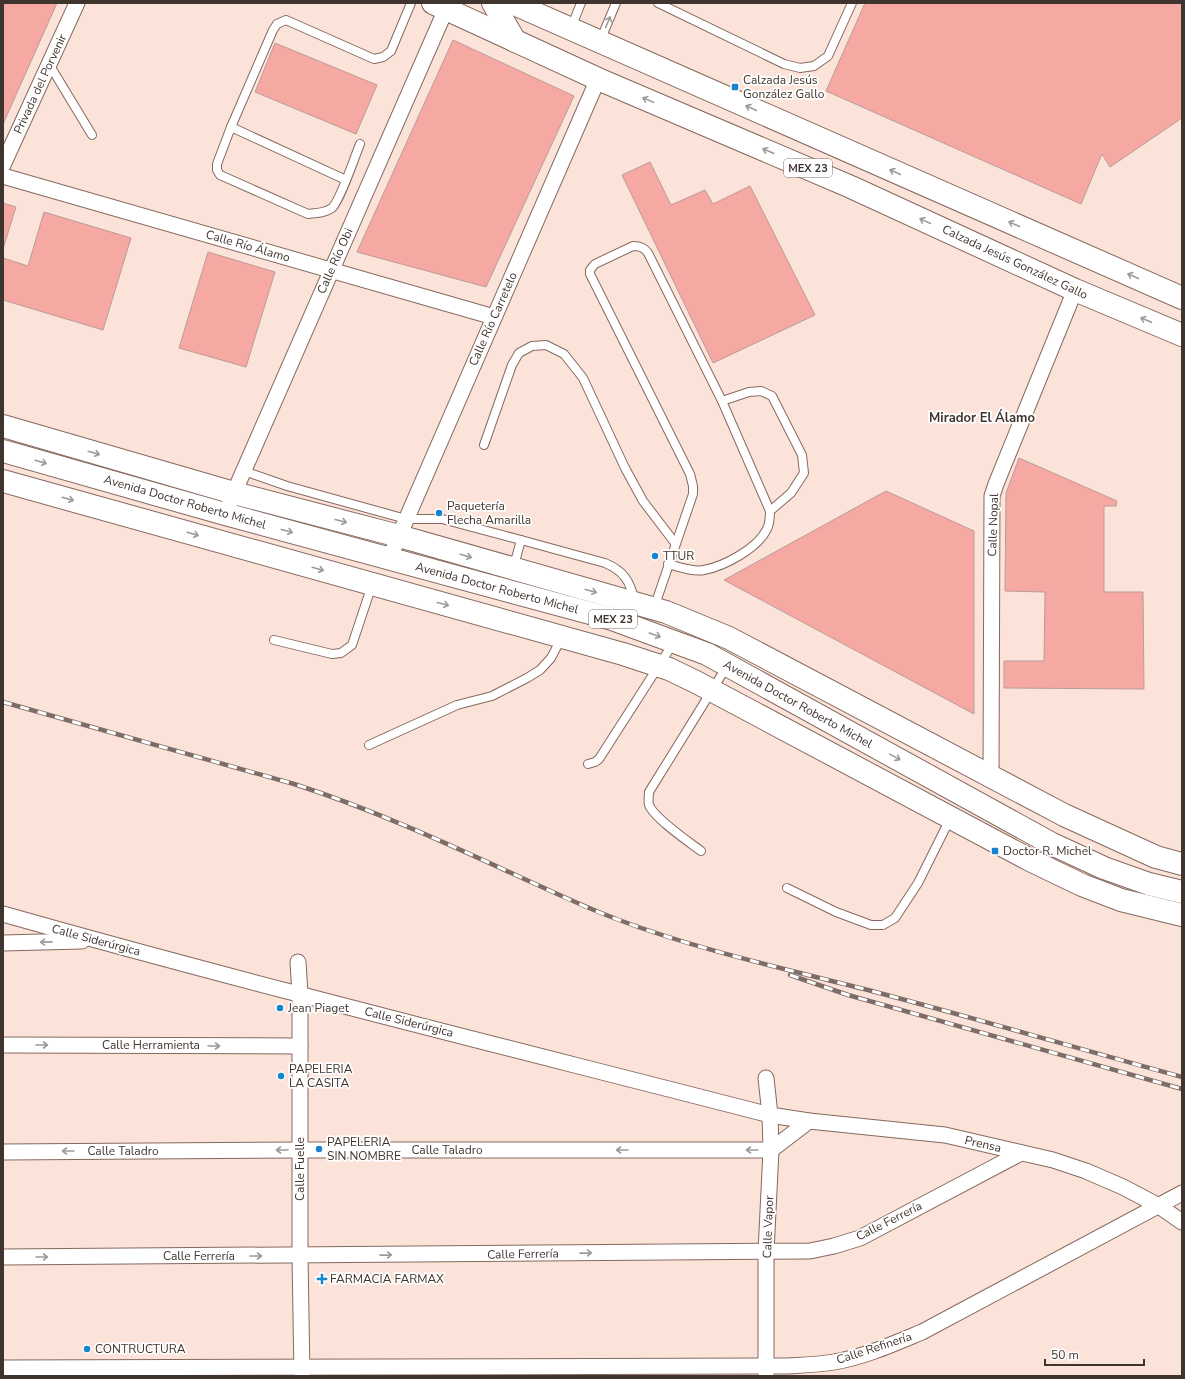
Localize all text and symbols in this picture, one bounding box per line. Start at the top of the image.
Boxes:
one-way arrow [604,17,612,29]
street label: Privada del Porvenir [10,31,70,137]
place label: Calzada Jesús González Gallo [743,72,825,102]
marker: Calzada Jesús González Gallo [730,82,740,92]
one-way arrow [643,96,655,104]
one-way arrow [745,104,757,111]
one-way arrow [762,147,774,155]
road number: MEX 23 [784,159,832,177]
one-way arrow [890,167,902,175]
one-way arrow [919,217,931,224]
one-way arrow [1009,220,1021,227]
street label: Calzada Jesús González Gallo [940,221,1091,303]
street label: Calle Río Álamo [204,226,292,266]
street label: Calle Río Obi [313,226,357,296]
street label: Calle Río Carretelo [465,269,521,368]
one-way arrow [1128,272,1140,279]
one-way arrow [1140,315,1152,323]
district label: Mirador El Álamo [929,409,1035,427]
one-way arrow [87,450,100,457]
one-way arrow [34,459,47,466]
street label: Avenida Doctor Roberto Michel [102,471,268,533]
street label: Calle Nopal [984,493,1002,557]
one-way arrow [61,496,74,503]
place label: Paquetería Flecha Amarilla [447,498,531,528]
marker: Paquetería Flecha Amarilla [434,508,444,518]
one-way arrow [334,518,347,525]
one-way arrow [280,528,293,535]
one-way arrow [186,531,199,538]
place label: TTUR [663,548,694,564]
marker: TTUR [650,551,660,561]
one-way arrow [459,553,472,560]
street label: Avenida Doctor Roberto Michel [414,559,581,618]
one-way arrow [311,566,324,573]
one-way arrow [585,588,598,595]
one-way arrow [436,601,449,608]
road number: MEX 23 [589,610,637,628]
one-way arrow [648,631,660,639]
street label: Avenida Doctor Roberto Michel [721,656,876,752]
one-way arrow [889,754,901,761]
place label: Doctor R. Michel [1003,843,1092,859]
marker: Doctor R. Michel [990,846,1000,856]
street label: Calle Siderúrgica [50,920,142,960]
one-way arrow [40,938,53,946]
place label: Jean Piaget [287,1000,350,1016]
marker: Jean Piaget [275,1003,285,1013]
street label: Calle Siderúrgica [363,1003,455,1041]
street label: Calle Herramienta [102,1037,200,1053]
one-way arrow [35,1041,48,1049]
one-way arrow [207,1042,220,1049]
place label: PAPELERIA LA CASITA [289,1061,353,1091]
marker: PAPELERIA LA CASITA [276,1071,286,1081]
street label: Prensa [963,1132,1003,1156]
place label: PAPELERIA SIN NOMBRE [327,1134,401,1164]
street label: Calle Fuelle [292,1137,308,1201]
street label: Calle Taladro [411,1142,483,1158]
street label: Calle Taladro [87,1143,159,1159]
marker: PAPELERIA SIN NOMBRE [314,1144,324,1154]
one-way arrow [276,1146,289,1154]
one-way arrow [616,1146,629,1154]
one-way arrow [746,1146,759,1154]
one-way arrow [62,1147,75,1155]
street label: Calle Vapor [759,1195,777,1259]
street label: Calle Ferrería [853,1198,925,1244]
street label: Calle Ferrería [487,1245,559,1263]
street label: Calle Ferrería [163,1248,235,1264]
one-way arrow [579,1249,592,1257]
one-way arrow [379,1251,392,1259]
one-way arrow [249,1252,262,1260]
one-way arrow [35,1253,48,1261]
place label: FARMACIA FARMAX [330,1271,444,1287]
marker: FARMACIA FARMAX [317,1274,327,1284]
street label: Calle Refinería [834,1328,914,1368]
place label: CONTRUCTURA [95,1341,186,1357]
scale bar [1045,1341,1144,1367]
marker: CONTRUCTURA [82,1344,92,1354]
text: 50 m [1051,1347,1079,1363]

